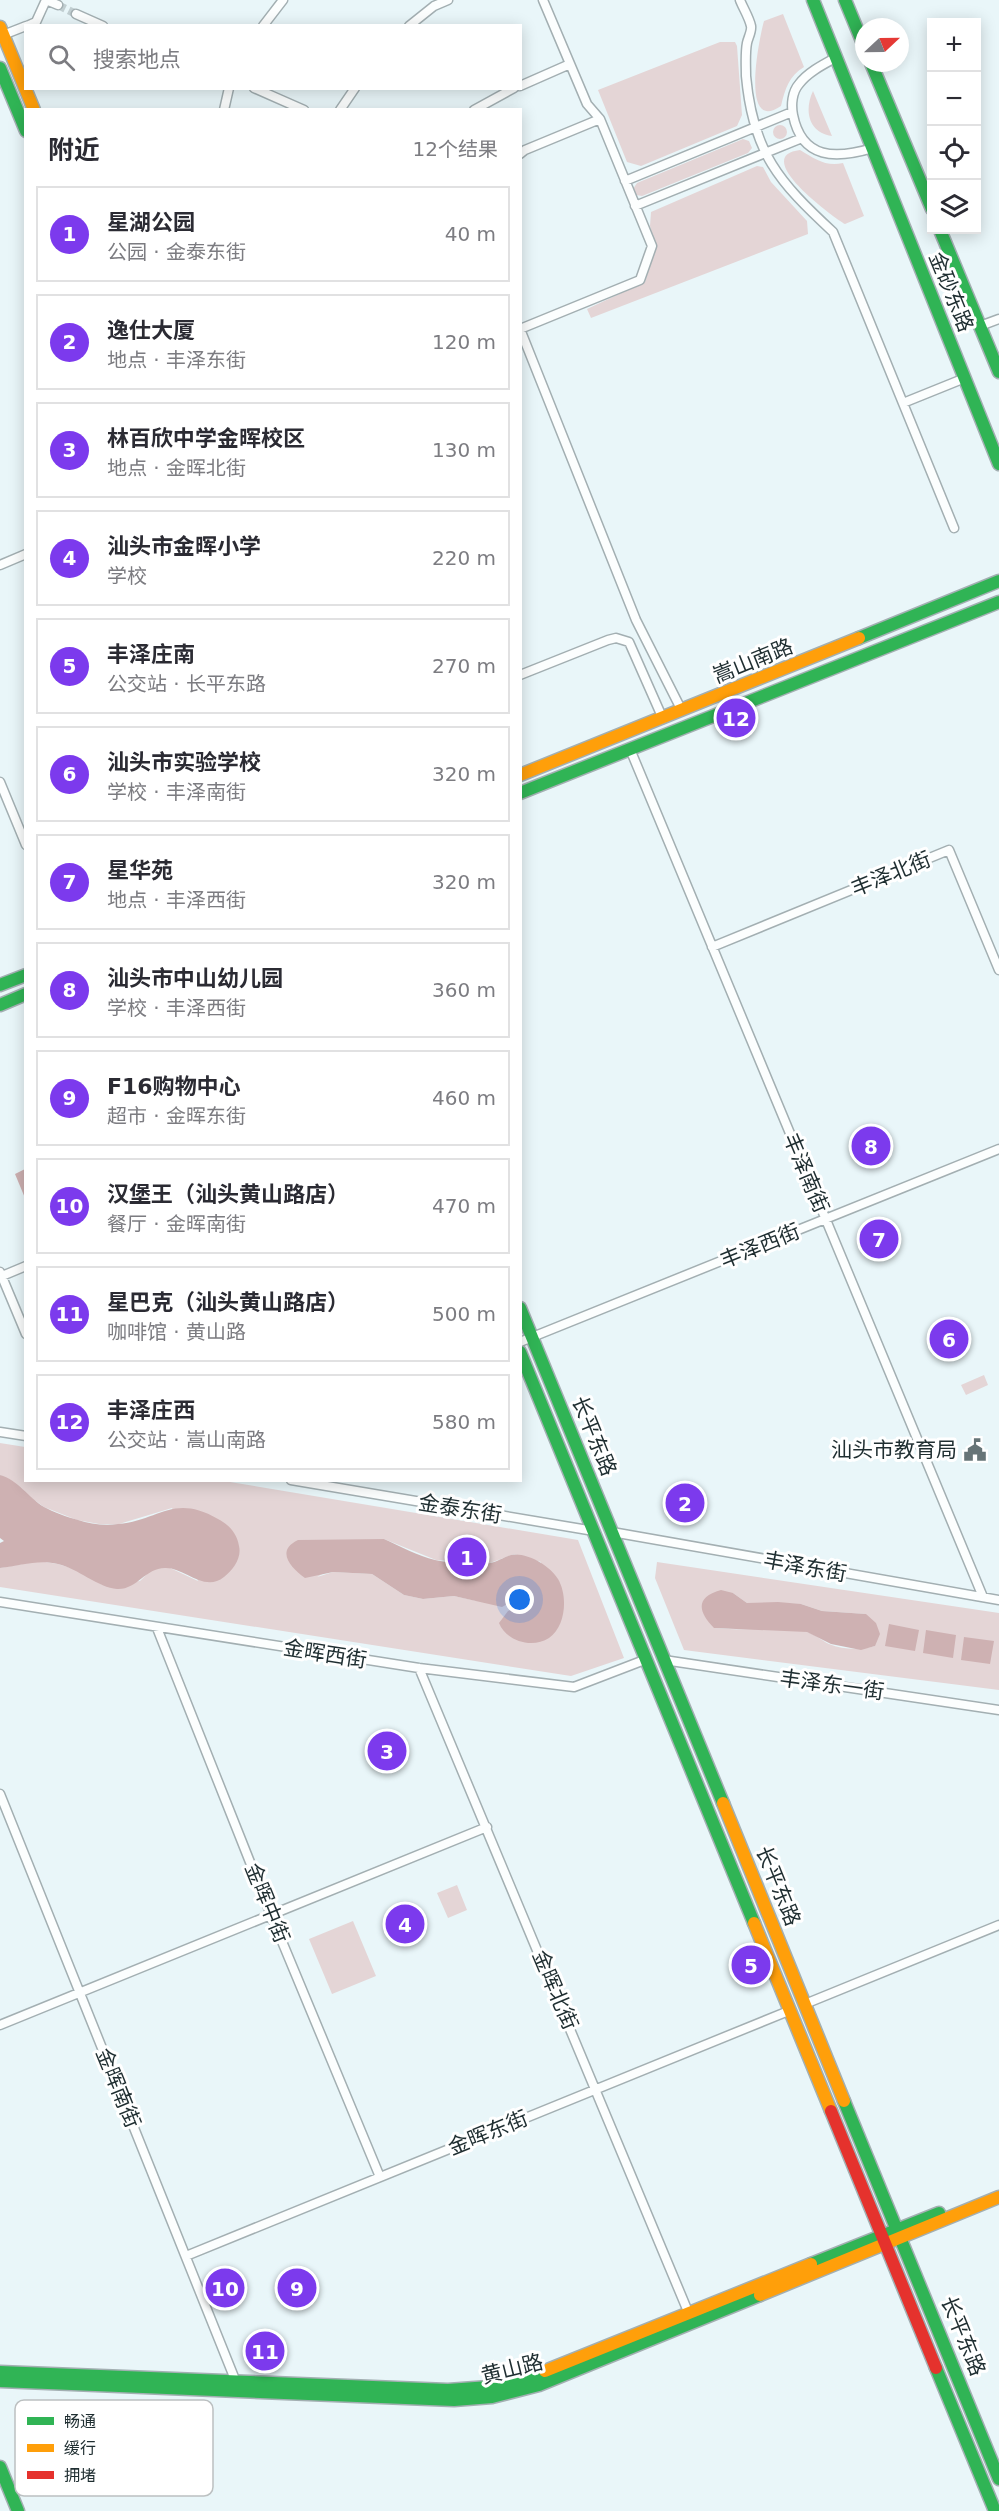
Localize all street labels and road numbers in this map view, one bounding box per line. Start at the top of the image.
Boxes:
street label: 金砂东路 [924,249,978,335]
street label: 嵩山南路 [710,634,796,688]
street label: 丰泽北街 [848,847,934,901]
street label: 丰泽南街 [779,1130,833,1216]
street label: 丰泽西街 [717,1219,803,1273]
street label: 长平东路 [567,1393,621,1479]
street label: 金泰东街 [417,1491,503,1527]
street label: 丰泽东街 [762,1548,848,1586]
street label: 金晖西街 [282,1636,368,1672]
street label: 丰泽东一街 [778,1666,886,1704]
street label: 长平东路 [751,1843,805,1929]
street label: 金晖中街 [240,1860,294,1946]
street label: 金晖北街 [528,1947,582,2033]
street label: 金晖南街 [91,2045,145,2131]
street label: 金晖东街 [445,2106,531,2160]
street label: 长平东路 [936,2293,990,2379]
street label: 黄山路 [479,2350,545,2388]

